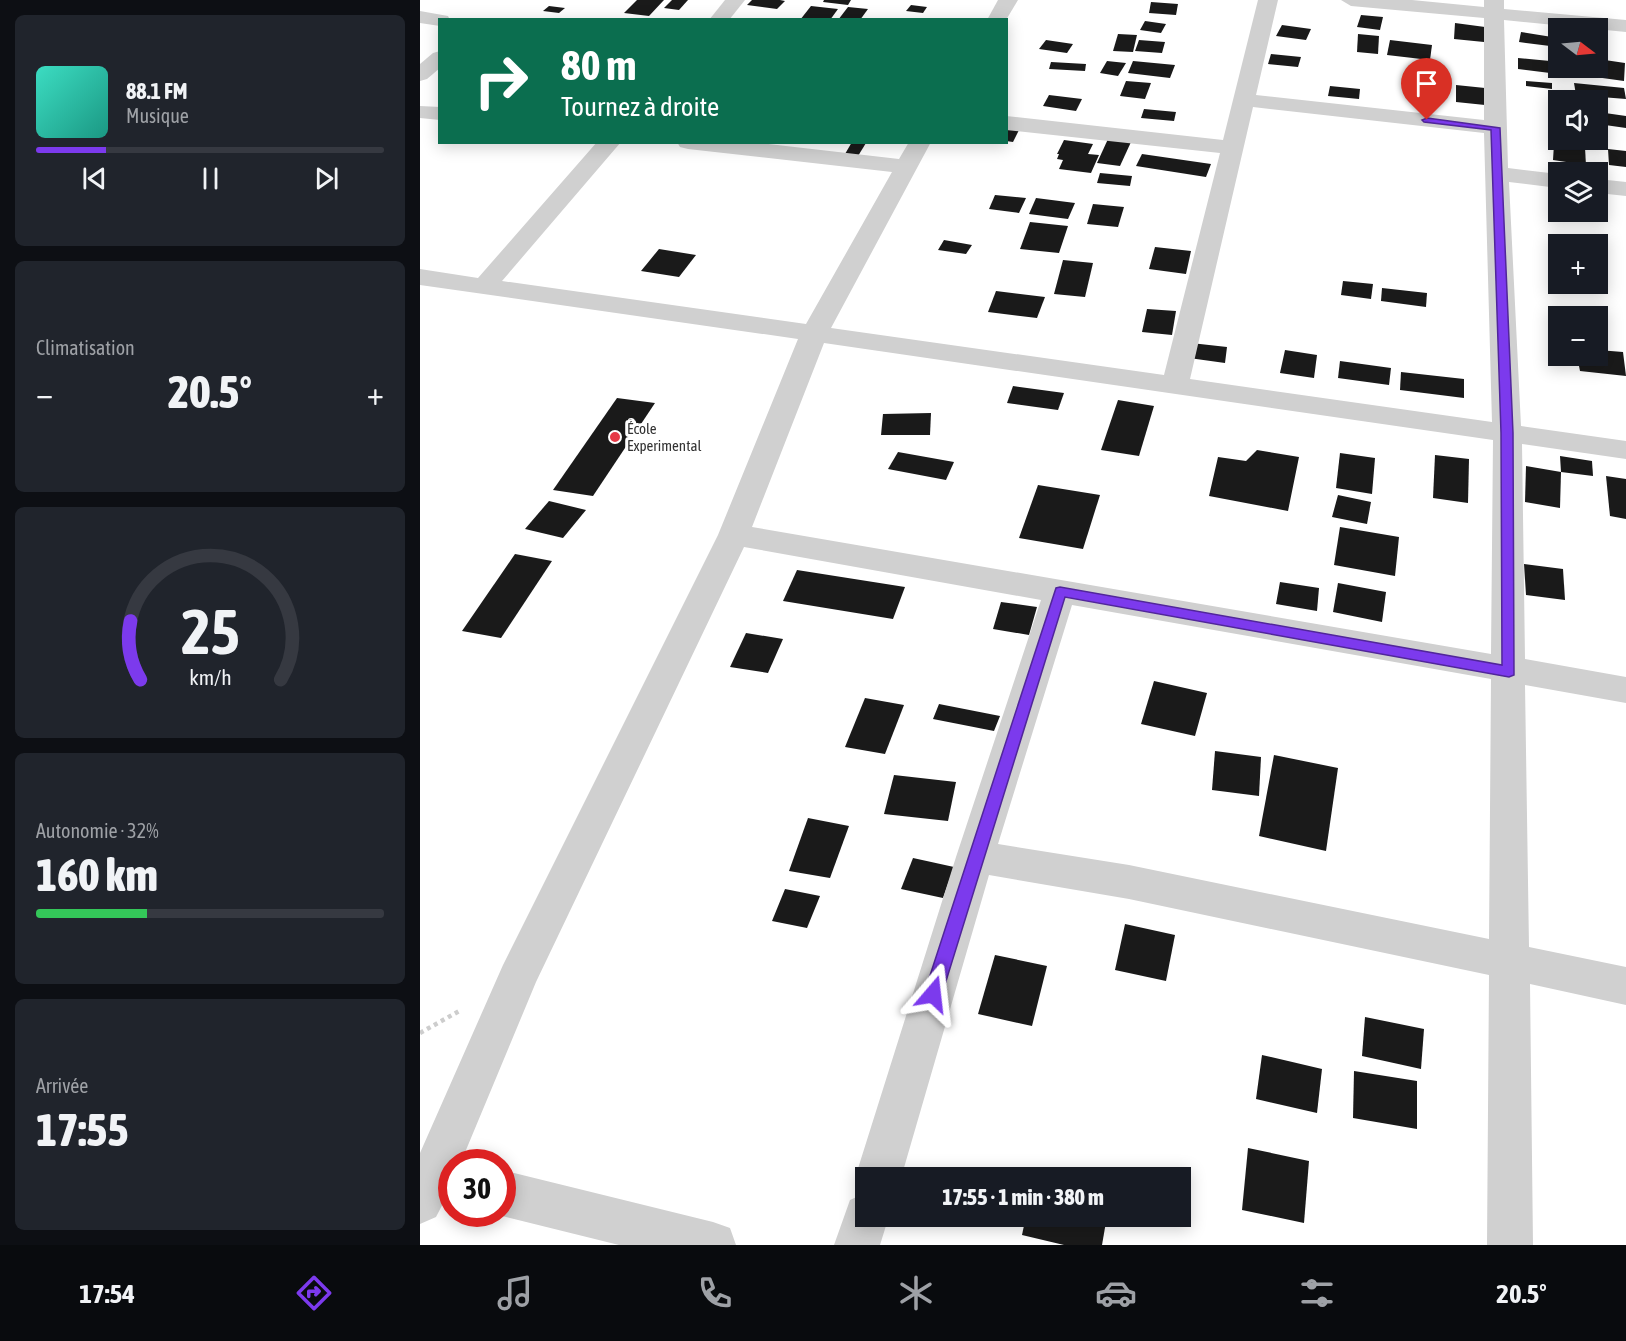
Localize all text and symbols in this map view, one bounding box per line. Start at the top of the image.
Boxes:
north arrow [1548,18,1608,78]
map controls [1548,18,1608,366]
text: 80 m [561,41,636,89]
icon: right [462,42,540,120]
pin [1401,58,1452,120]
icon: arrive [1410,67,1443,100]
text: 88.1 FM [126,78,188,104]
button: sound [1548,90,1608,150]
text: Tournez à droite [561,91,719,122]
text: Musique [126,104,189,127]
icon: previous [78,162,111,195]
icon: pause [194,162,227,195]
icon: next [310,162,343,195]
button: layers [1548,162,1608,222]
button: + [1548,234,1608,294]
button: − [1548,306,1608,366]
text: Climatisation [36,336,135,359]
text: 20.5° [168,366,252,418]
text: − [36,374,53,412]
text: + [367,374,384,412]
place label: École Experimental [627,420,701,454]
marker: École Experimental [608,430,622,444]
text: 25 [181,596,239,667]
text: km/h [189,665,231,690]
text: Autonomie · 32% [36,819,159,842]
text: 160 km [36,849,158,901]
position arrow [901,962,965,1026]
text: Arrivée [36,1074,88,1097]
text: 17:55 [36,1104,129,1156]
speed limit sign: 30 [438,1149,516,1227]
text: 17:55 · 1 min · 380 m [942,1184,1104,1210]
icon: directions [293,1272,335,1314]
icon: music [494,1272,536,1314]
icon: phone [694,1272,736,1314]
icon: climate [895,1272,937,1314]
icon: car [1095,1272,1137,1314]
icon: filters [1296,1272,1338,1314]
text: 17:54 [79,1278,135,1309]
text: 20.5° [1496,1278,1547,1309]

